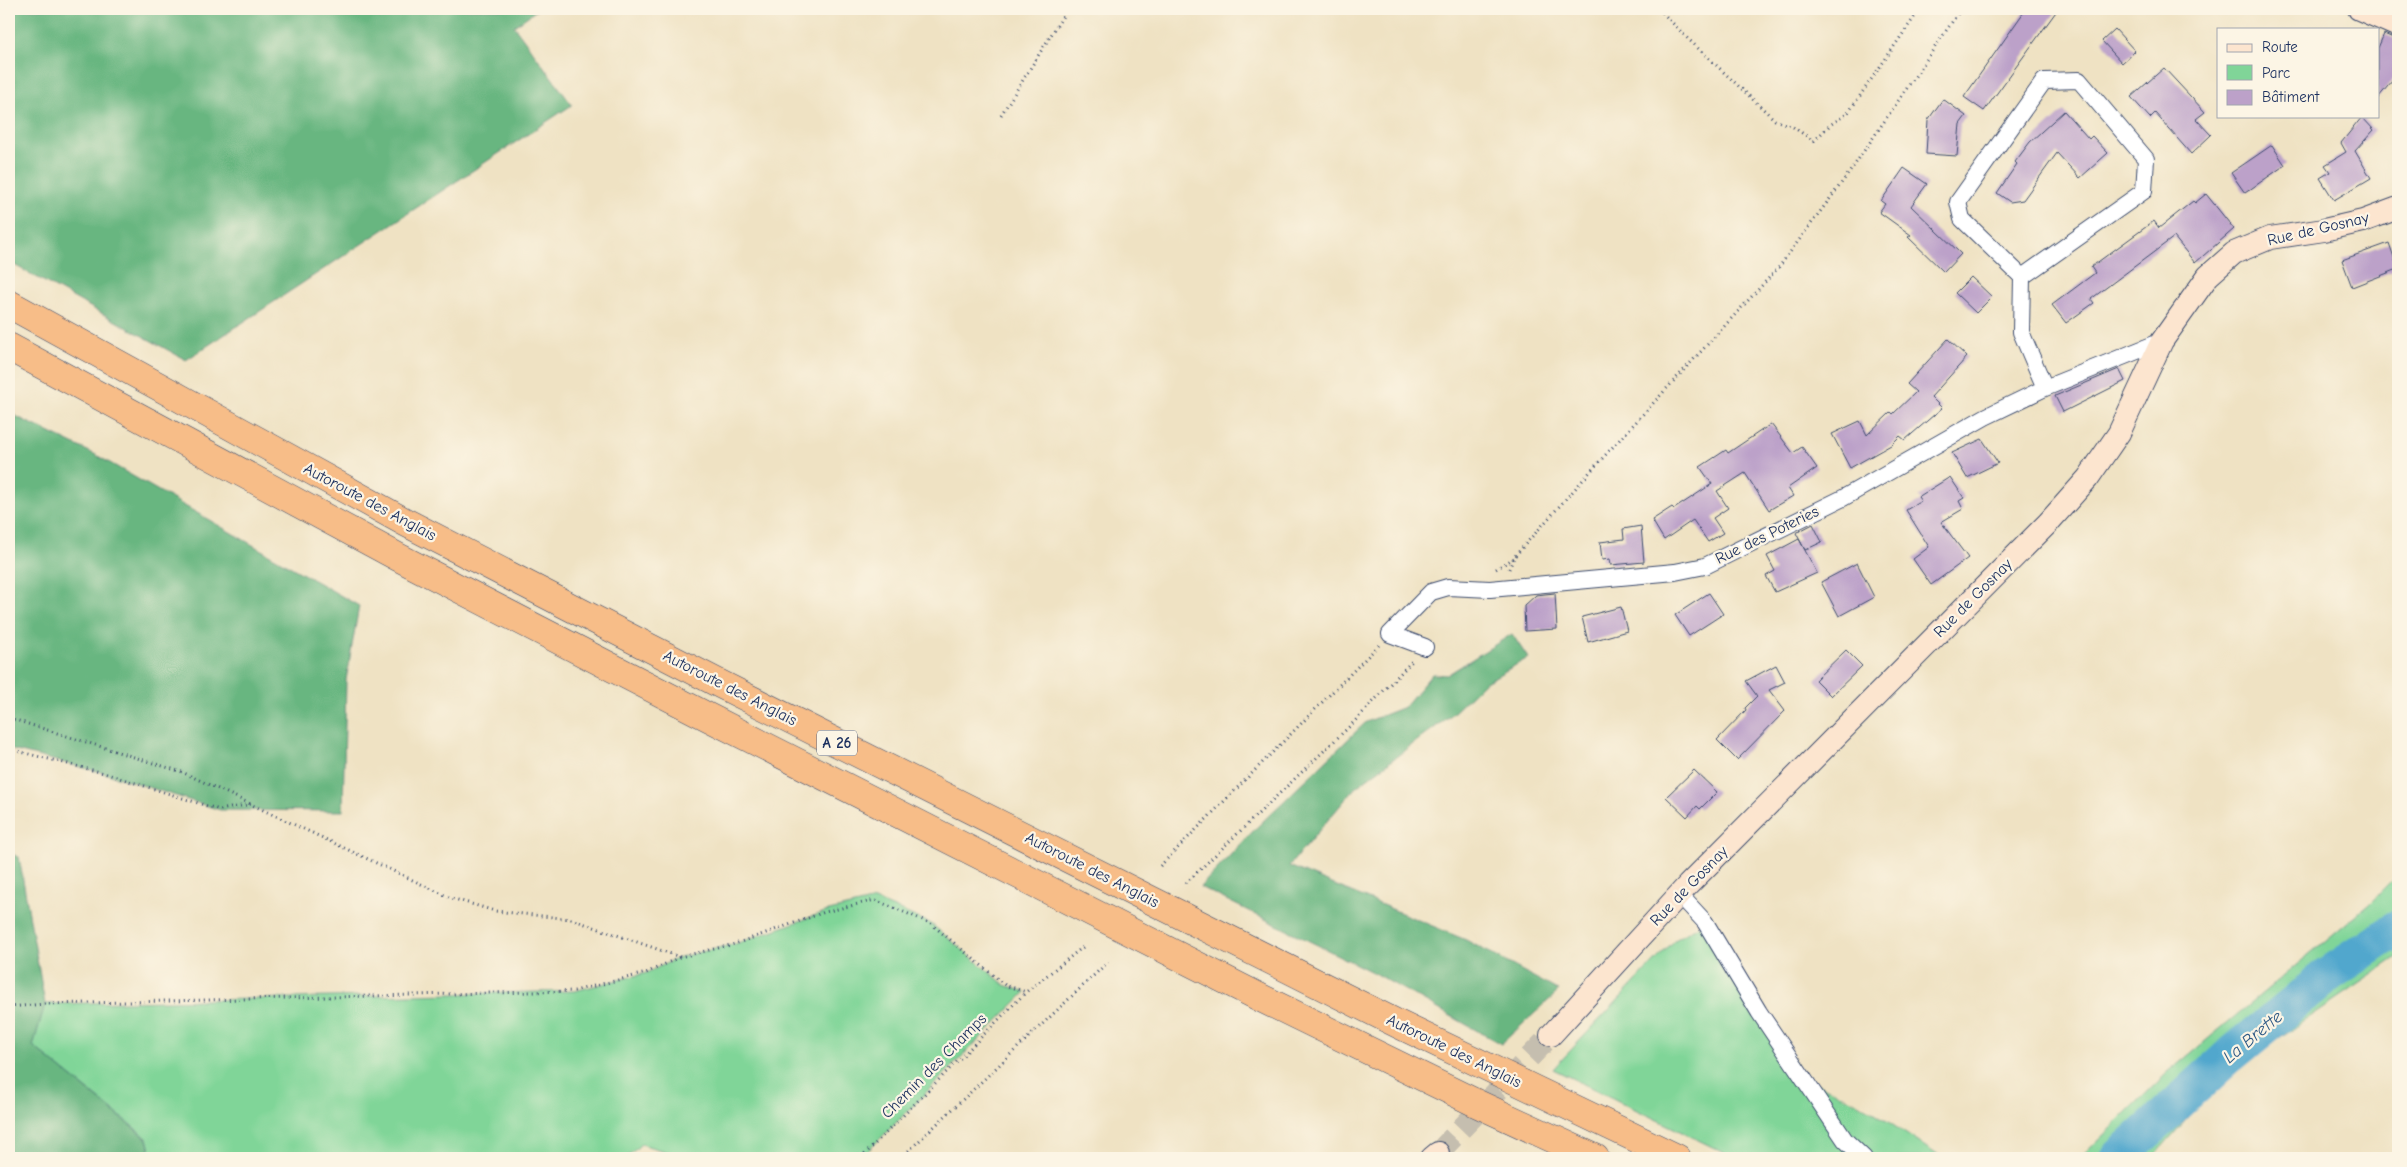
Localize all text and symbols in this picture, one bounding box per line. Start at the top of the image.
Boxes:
legend [2217,28,2380,118]
text: Route [2262,38,2298,56]
text: Parc [2262,64,2290,82]
text: Bâtiment [2262,88,2320,106]
street label: Rue de Gosnay [2265,208,2371,249]
street label: Autoroute des Anglais [301,459,440,545]
street label: Rue des Poteries [1712,502,1822,568]
street label: Rue de Gosnay [1930,554,2017,641]
street label: Autoroute des Anglais [660,647,800,730]
road number: A 26 [817,730,857,756]
street label: Autoroute des Anglais [1022,829,1162,912]
street label: Rue de Gosnay [1647,842,1732,930]
water label: La Brette [2219,1006,2287,1068]
street label: Chemin des Champs [878,1010,990,1122]
street label: Autoroute des Anglais [1384,1011,1524,1092]

